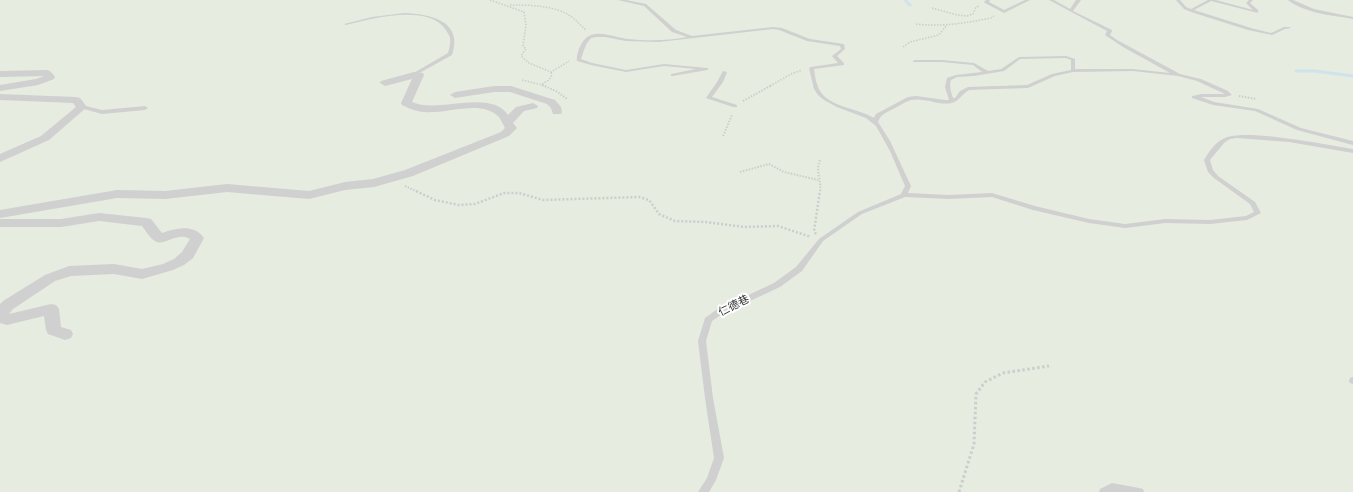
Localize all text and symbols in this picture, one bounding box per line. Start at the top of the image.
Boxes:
street label: 仁德巷 [716,293,752,319]

